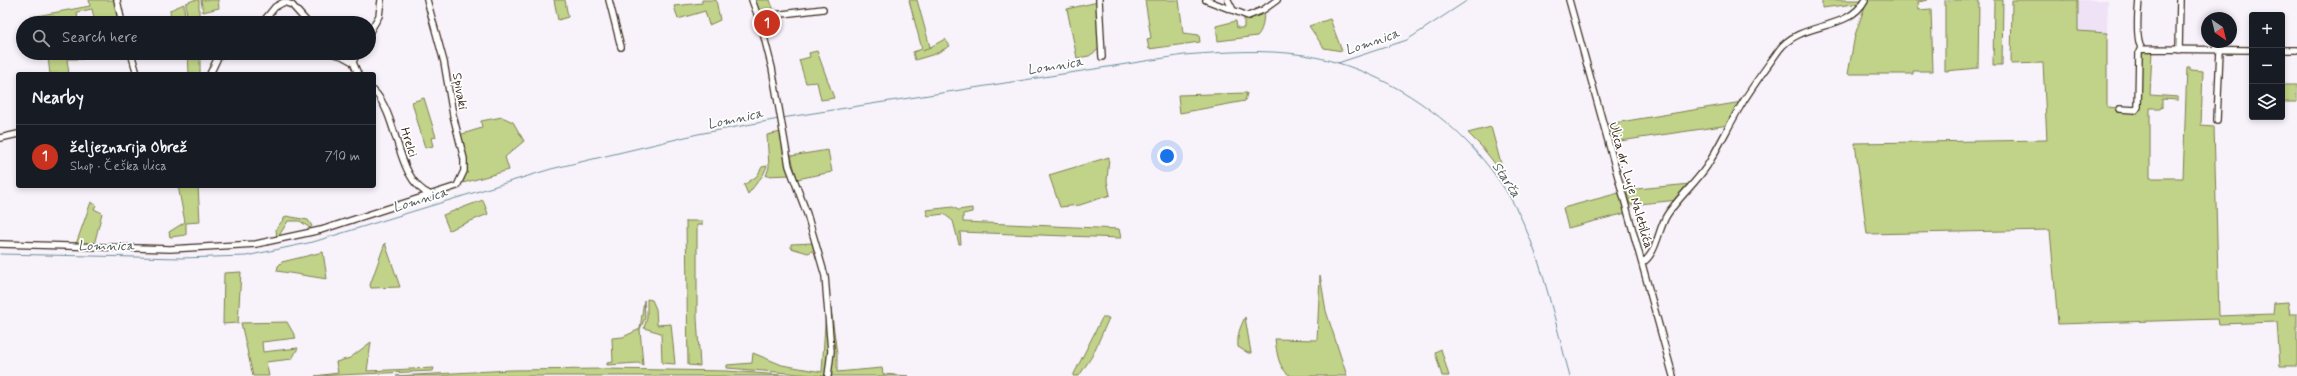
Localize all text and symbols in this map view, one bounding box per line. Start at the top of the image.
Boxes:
pin: 1 [754,8,780,38]
north arrow [2201,12,2237,48]
map controls [2249,12,2285,120]
button: + [2249,12,2285,48]
search box [16,16,376,60]
water label: Lomnica [1343,24,1402,60]
icon: search [30,27,52,49]
text: Search here [62,28,138,48]
button: − [2249,48,2285,84]
water label: Lomnica [1026,53,1085,79]
street label: Spivaki [448,71,471,111]
button: layers [2249,84,2285,120]
text: Nearby [32,87,84,109]
water label: Lomnica [706,104,765,134]
street label: Ulica dr. Luje Naletilića [1604,120,1657,251]
street label: Hrelci [396,125,421,160]
text: željeznarija Obrež [70,138,187,158]
your location [1157,146,1177,166]
text: 1 [42,148,48,165]
text: 710 m [325,148,360,165]
text: Shop · Češka ulica [70,158,167,175]
water label: Starča [1488,158,1525,201]
water label: Lomnica [391,183,450,217]
water label: Lomnica [78,237,135,255]

